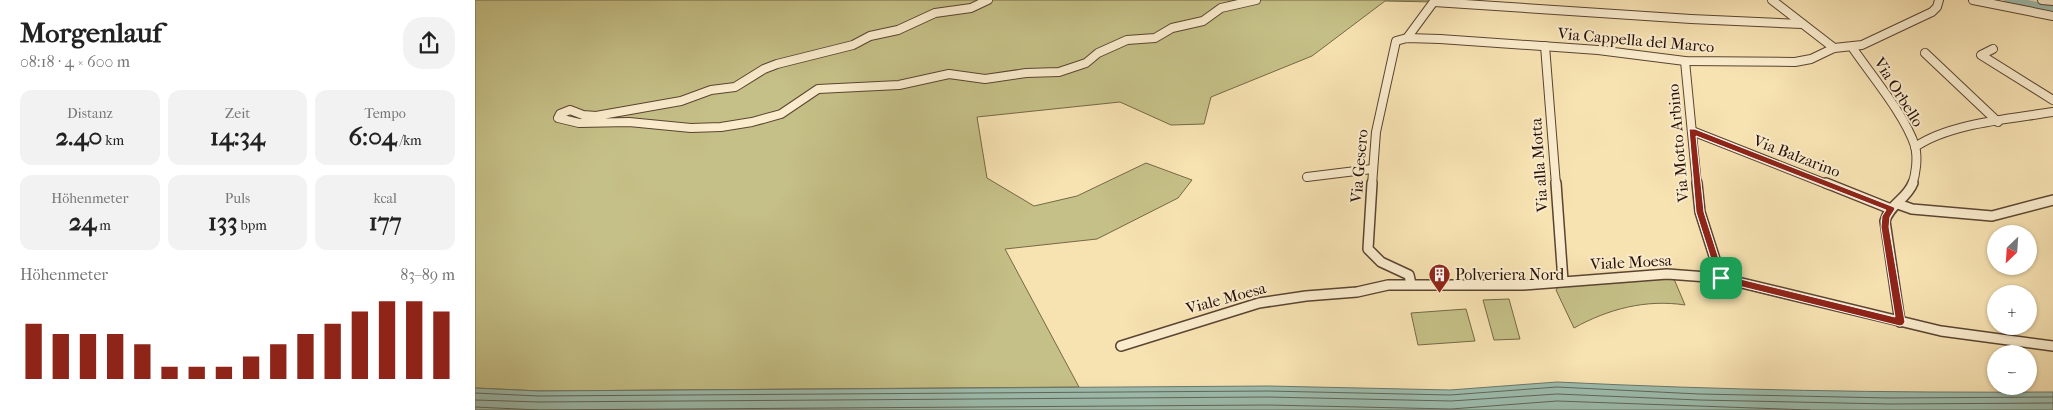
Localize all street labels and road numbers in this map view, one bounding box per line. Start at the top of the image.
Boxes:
street label: Via Cappella del Marco [1556,24,1715,56]
street label: Via Orbello [1870,53,1928,130]
street label: Via Motto Arbino [1663,83,1693,204]
street label: Via alla Motta [1526,117,1552,214]
street label: Via Gesero [1346,128,1372,205]
street label: Via Balzarino [1750,130,1843,181]
street label: Viale Moesa [1589,250,1673,274]
street label: Viale Moesa [1183,278,1269,318]

